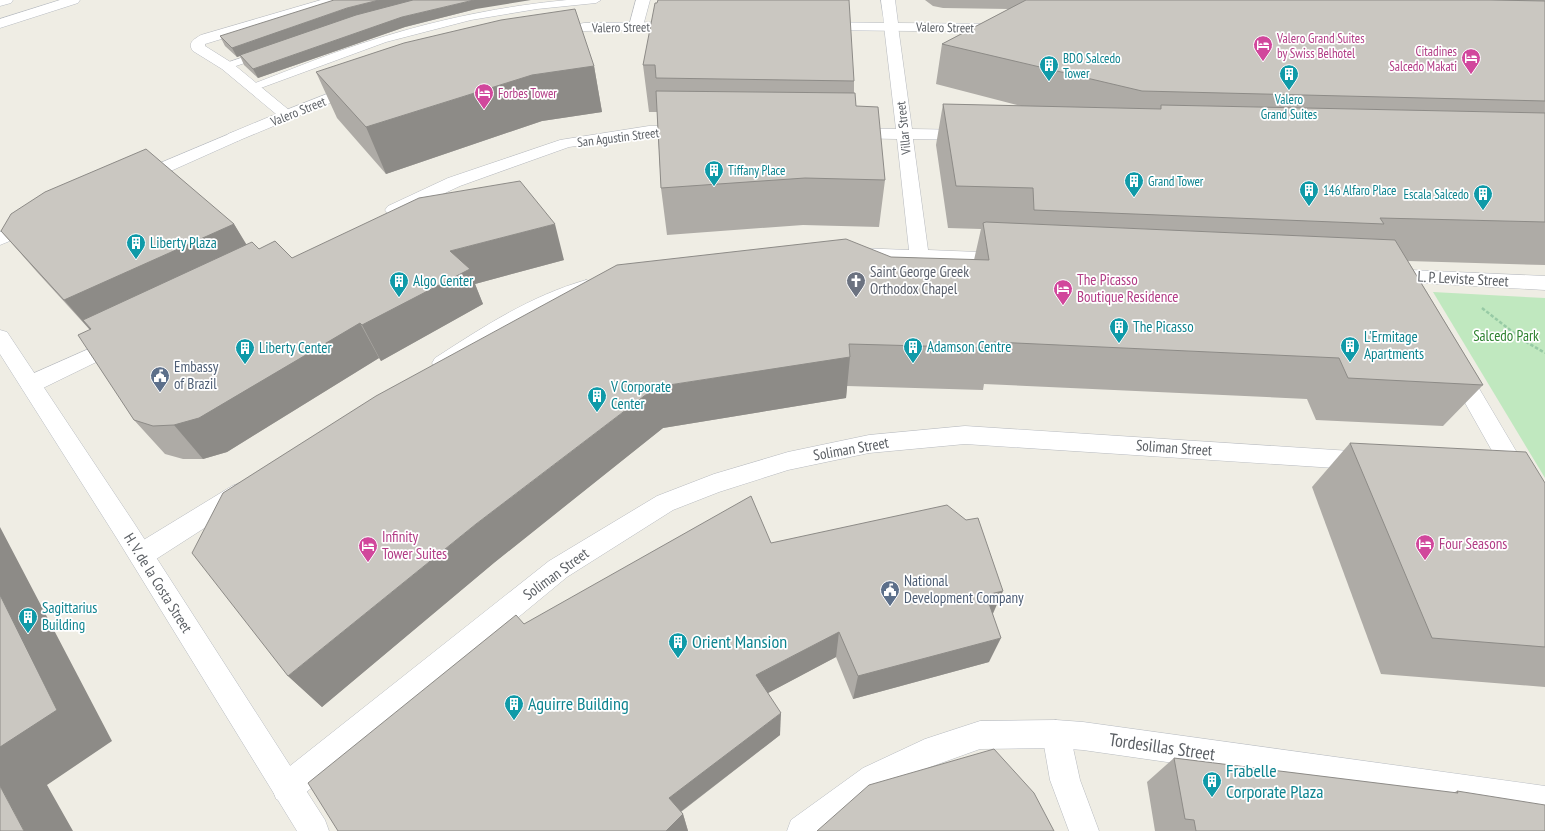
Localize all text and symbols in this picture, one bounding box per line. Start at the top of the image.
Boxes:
street label: Valero Street [591,18,651,37]
street label: Valero Street [915,18,975,37]
place label: Valero Grand Suites by Swiss Belhotel [1276,30,1365,62]
hotel icon: Valero Grand Suites by Swiss Belhotel [1252,34,1274,62]
place label: Citadines Salcedo Makati [1389,43,1457,75]
hotel icon: Citadines Salcedo Makati [1460,47,1482,75]
place label: BDO Salcedo Tower [1063,50,1121,82]
building icon: BDO Salcedo Tower [1038,54,1060,82]
building icon: Valero Grand Suites [1278,63,1300,91]
hotel icon: Forbes Tower [473,82,495,110]
place label: Forbes Tower [498,85,557,102]
place label: Valero Grand Suites [1261,91,1317,123]
street label: Valero Street [267,93,329,131]
street label: Villar Street [892,100,915,156]
street label: San Agustin Street [576,124,660,151]
building icon: Tiffany Place [703,159,725,187]
place label: Tiffany Place [728,162,785,179]
building icon: Grand Tower [1123,170,1145,198]
place label: Grand Tower [1148,173,1204,190]
building icon: 146 Alfaro Place [1298,179,1320,207]
place label: 146 Alfaro Place [1323,182,1396,199]
building icon: Escala Salcedo [1472,183,1494,211]
place label: Escala Salcedo [1403,186,1469,203]
building icon: Liberty Plaza [125,232,147,260]
place label: Liberty Plaza [150,233,217,252]
place label: Saint George Greek Orthodox Chapel [870,262,969,298]
street label: L. P. Leviste Street [1417,267,1509,290]
building icon: Algo Center [388,270,410,298]
church icon: Saint George Greek Orthodox Chapel [845,270,867,298]
place label: The Picasso Boutique Residence [1077,270,1179,306]
place label: Algo Center [413,271,474,290]
hotel icon: The Picasso Boutique Residence [1052,278,1074,306]
building icon: The Picasso [1108,316,1130,344]
place label: The Picasso [1133,317,1194,336]
park label: Salcedo Park [1473,326,1539,345]
place label: L'Ermitage Apartments [1364,327,1424,363]
building icon: L'Ermitage Apartments [1339,335,1361,363]
building icon: Adamson Centre [902,336,924,364]
building icon: Liberty Center [234,337,256,365]
place label: Adamson Centre [927,337,1011,356]
place label: Liberty Center [259,338,333,357]
place label: Embassy of Brazil [174,357,219,393]
public building icon: Embassy of Brazil [149,365,171,393]
place label: V Corporate Center [610,377,671,413]
building icon: V Corporate Center [586,385,608,413]
street label: Soliman Street [812,433,890,464]
street label: Soliman Street [1135,435,1213,460]
place label: Infinity Tower Suites [382,527,447,563]
street label: H. V. de la Costa Street [120,529,197,636]
hotel icon: Four Seasons [1414,533,1436,561]
place label: Four Seasons [1439,534,1507,553]
hotel icon: Infinity Tower Suites [357,535,379,563]
street label: Soliman Street [519,544,592,604]
place label: National Development Company [904,571,1024,607]
public building icon: National Development Company [879,579,901,607]
place label: Sagittarius Building [42,598,97,634]
building icon: Sagittarius Building [17,606,39,634]
place label: Orient Mansion [692,630,787,653]
building icon: Orient Mansion [667,631,689,659]
place label: Aguirre Building [528,692,629,715]
building icon: Aguirre Building [503,693,525,721]
street label: Tordesillas Street [1108,728,1217,765]
place label: Frabelle Corporate Plaza [1226,759,1323,803]
building icon: Frabelle Corporate Plaza [1201,770,1223,798]

